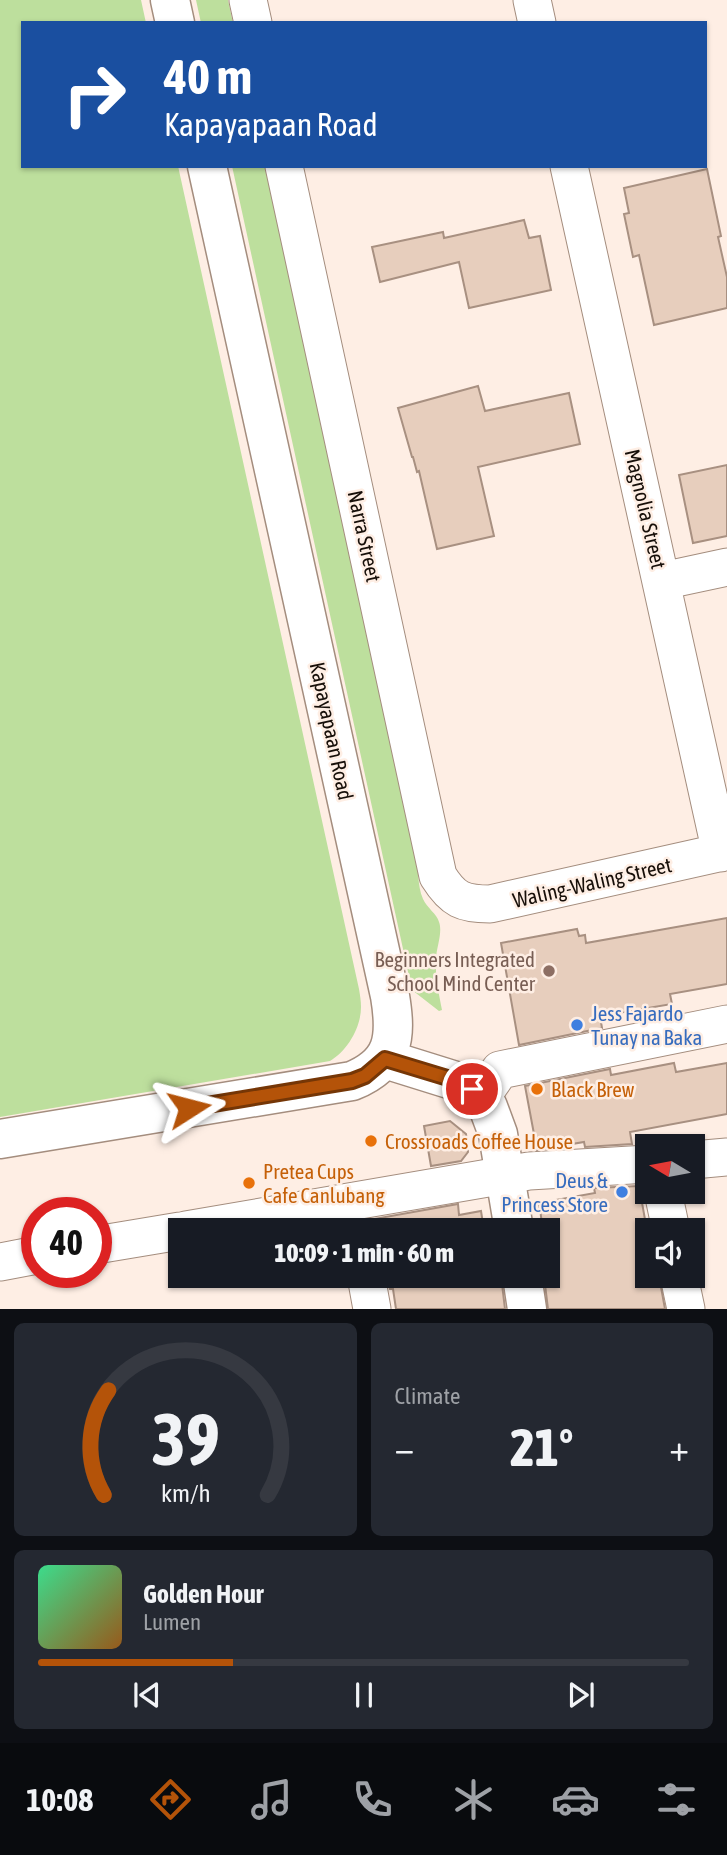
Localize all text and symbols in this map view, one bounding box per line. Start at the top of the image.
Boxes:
text: 40 m [164,48,252,104]
icon: right [49,49,140,140]
text: Kapayapaan Road [164,106,378,143]
street label: Magnolia Street [621,447,671,571]
street label: Narra Street [344,488,386,584]
street label: Kapayapaan Road [306,660,358,802]
street label: Waling-Waling Street [510,852,674,912]
place label: Beginners Integrated School Mind Center [375,947,536,995]
marker: Beginners Integrated School Mind Center [541,963,557,979]
place label: Jess Fajardo Tunay na Baka [591,1001,702,1049]
marker: Jess Fajardo Tunay na Baka [569,1017,585,1033]
pin [442,1059,502,1119]
icon: arrive [453,1070,491,1108]
position arrow [152,1071,226,1145]
place label: Black Brew [551,1077,635,1101]
marker: Black Brew [529,1081,545,1097]
place label: Crossroads Coffee House [385,1129,573,1153]
marker: Crossroads Coffee House [363,1133,379,1149]
north arrow [635,1134,705,1204]
map controls [635,1134,705,1288]
place label: Pretea Cups Cafe Canlubang [263,1159,384,1207]
place label: Deus & Princess Store [501,1168,608,1216]
marker: Pretea Cups Cafe Canlubang [241,1175,257,1191]
marker: Deus & Princess Store [614,1184,630,1200]
speed limit sign: 40 [21,1197,112,1288]
button: sound [635,1218,705,1288]
text: 10:09 · 1 min · 60 m [274,1238,454,1268]
text: Climate [395,1383,460,1409]
text: 39 [151,1398,219,1481]
text: 21° [510,1417,573,1477]
text: − [395,1426,414,1469]
text: + [669,1426,689,1469]
text: km/h [160,1479,210,1507]
text: Golden Hour [143,1579,263,1609]
text: Lumen [143,1609,201,1635]
icon: previous [128,1676,166,1714]
icon: pause [345,1676,383,1714]
icon: next [562,1676,600,1714]
icon: directions [146,1775,195,1824]
icon: music [247,1775,296,1824]
icon: phone [348,1775,397,1824]
icon: climate [449,1775,498,1824]
icon: car [551,1775,600,1824]
icon: filters [652,1775,701,1824]
text: 10:08 [26,1781,93,1818]

